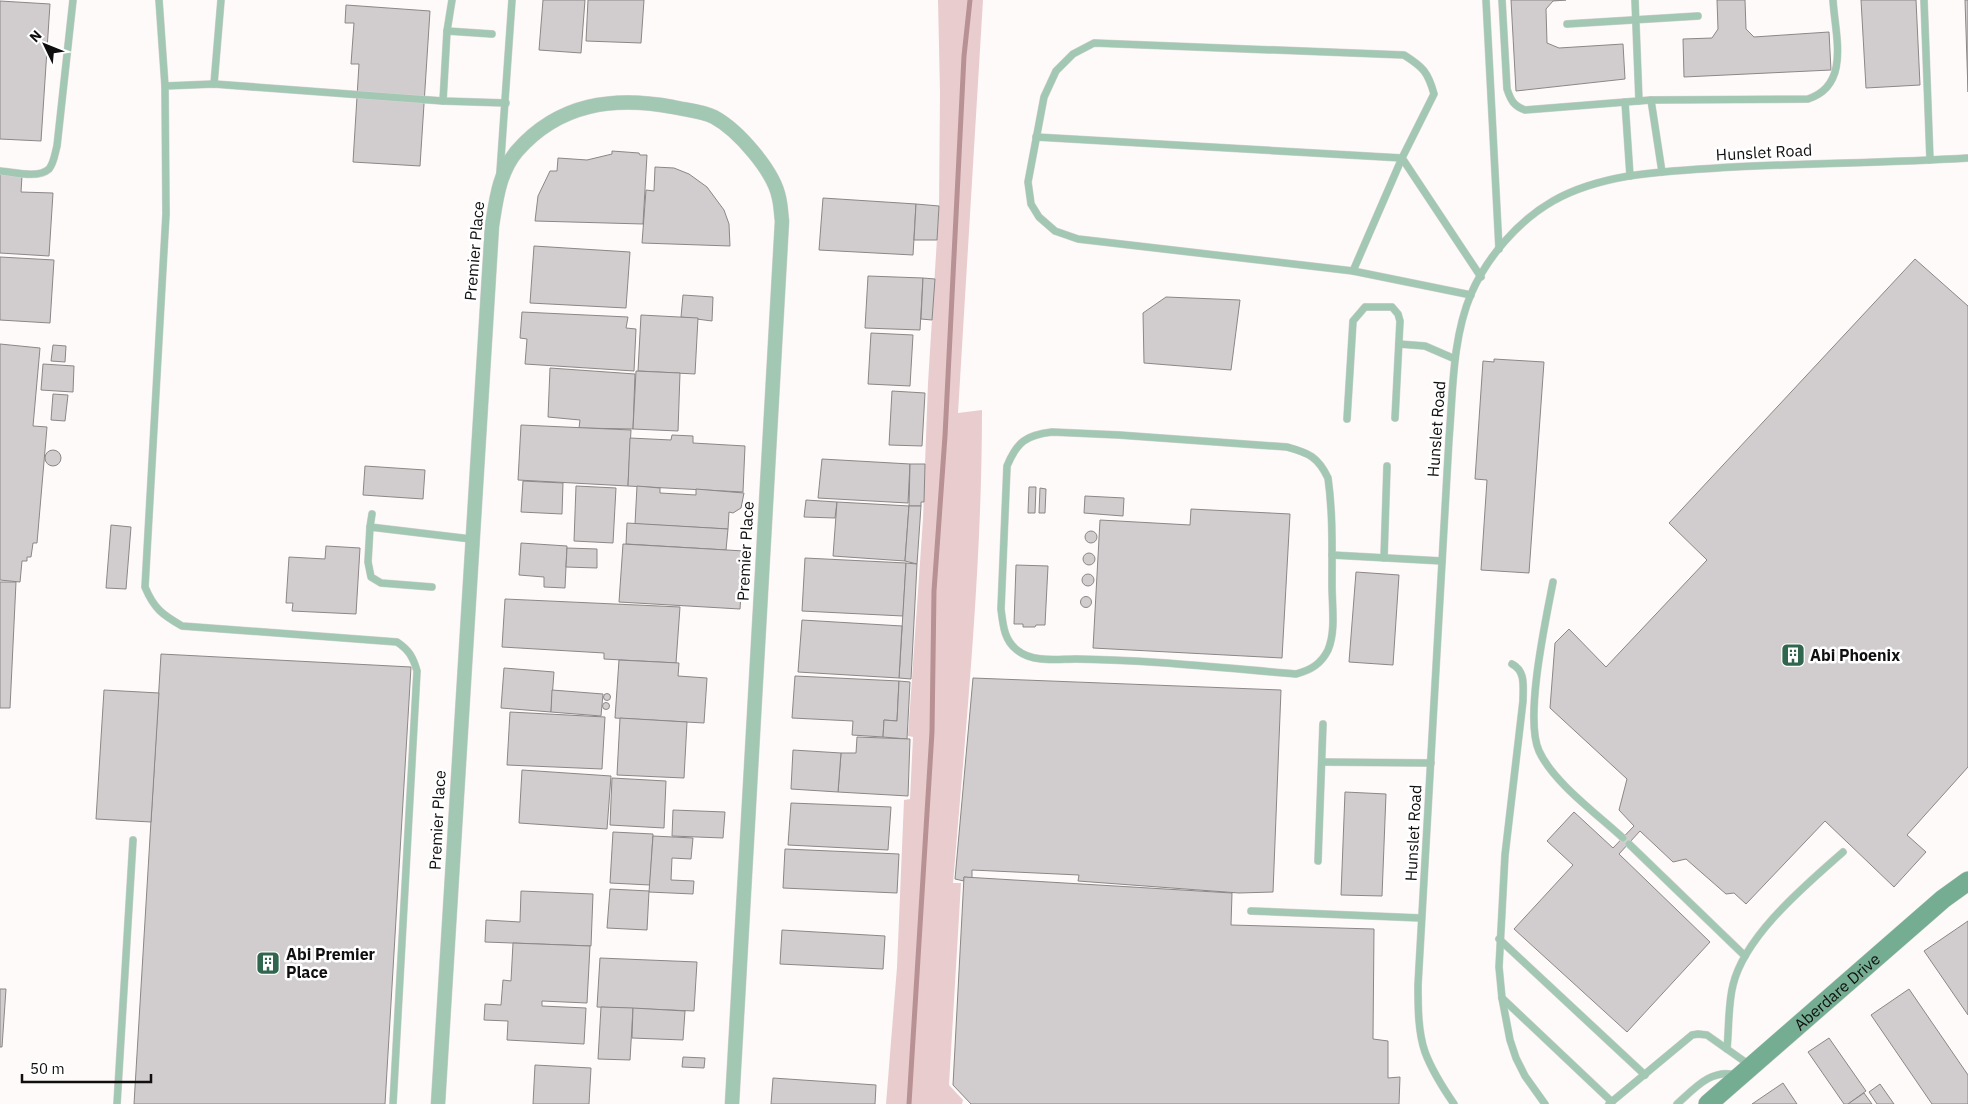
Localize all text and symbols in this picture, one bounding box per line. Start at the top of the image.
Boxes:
north arrow [20,20,70,70]
text: N [25,26,46,46]
street label: Hunslet Road [1715,139,1813,165]
street label: Premier Place [460,200,488,302]
street label: Hunslet Road [1423,380,1449,478]
street label: Premier Place [732,500,758,601]
building icon: Abi Phoenix [1780,642,1806,668]
place label: Abi Phoenix [1810,645,1900,665]
street label: Premier Place [424,769,450,870]
street label: Hunslet Road [1400,784,1426,882]
place label: Abi Premier Place [286,944,376,982]
street label: Aberdare Drive [1790,949,1884,1034]
building icon: Abi Premier Place [255,950,281,976]
scale bar [22,1052,151,1084]
text: 50 m [30,1059,65,1078]

